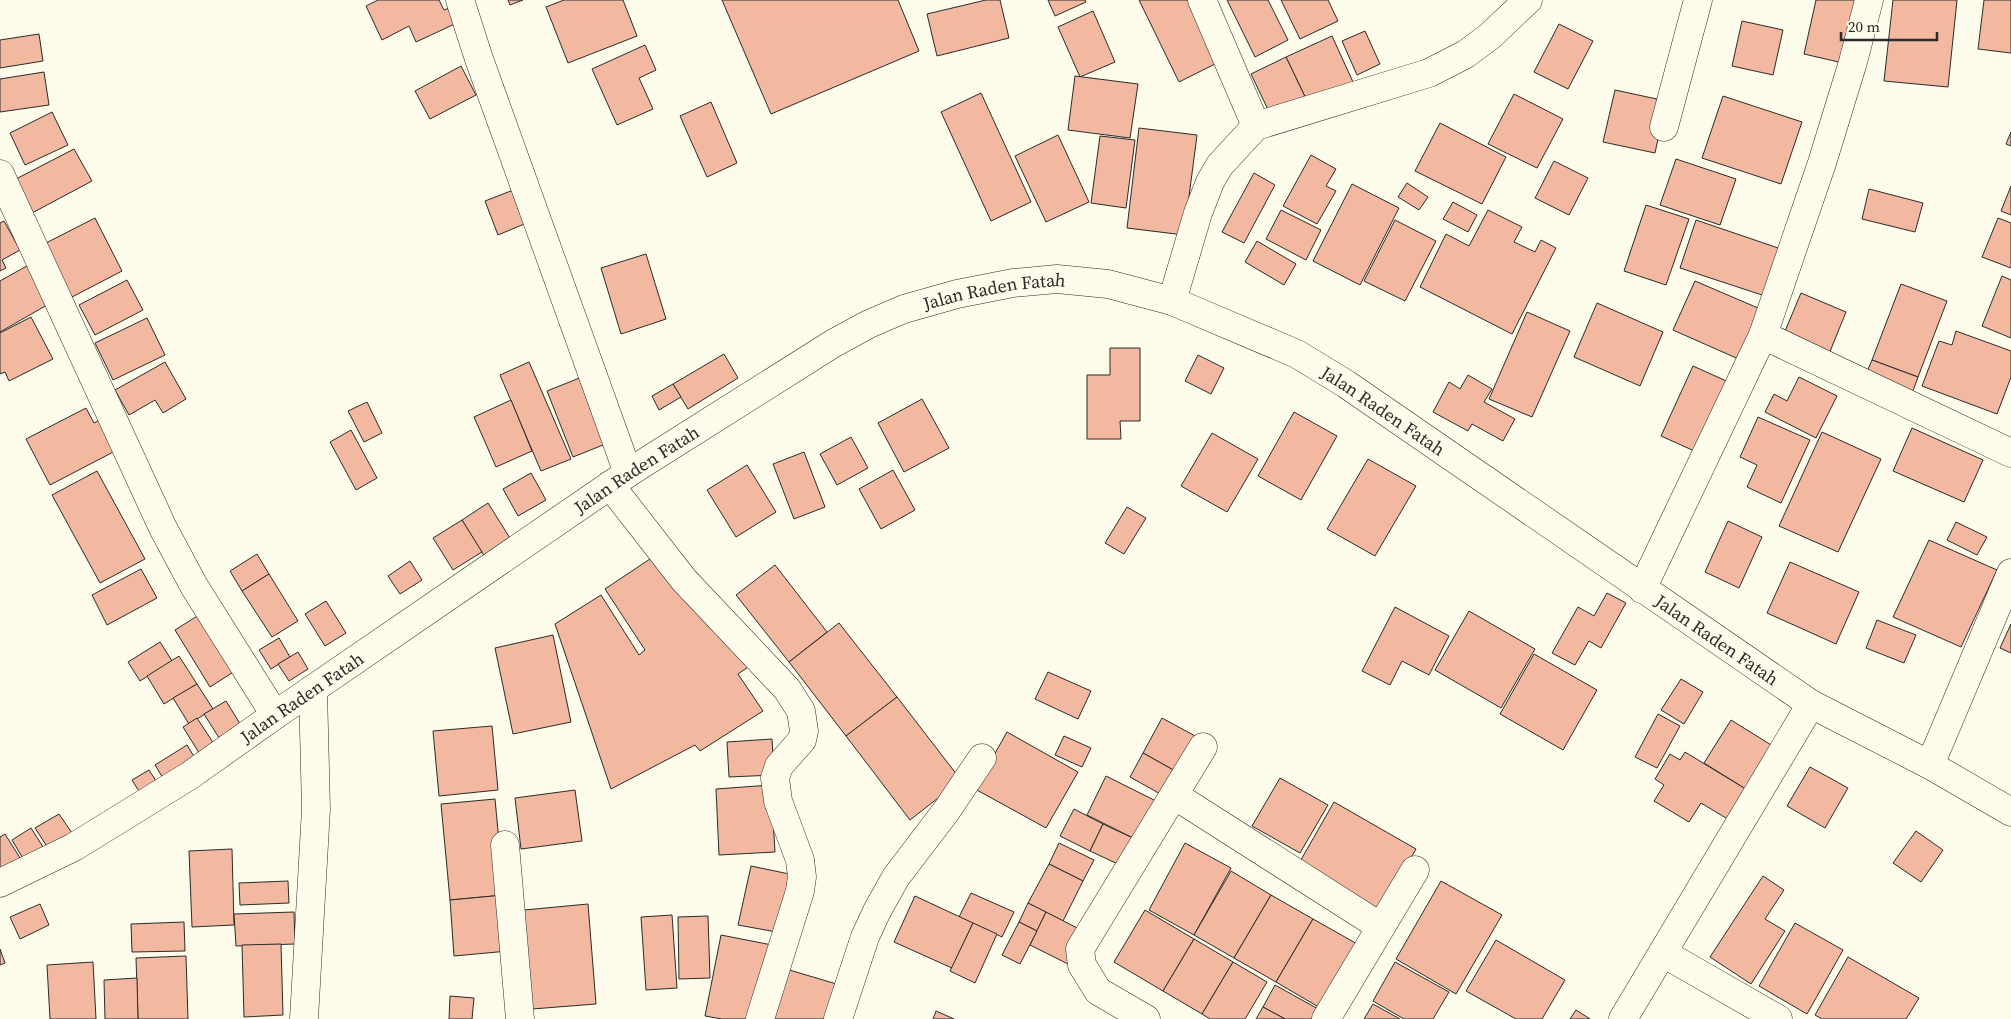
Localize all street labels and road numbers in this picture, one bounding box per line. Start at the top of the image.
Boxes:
street label: Jalan Raden Fatah [919,266,1067,316]
street label: Jalan Raden Fatah [1316,359,1451,461]
street label: Jalan Raden Fatah [568,419,704,520]
street label: Jalan Raden Fatah [1650,587,1784,691]
street label: Jalan Raden Fatah [234,645,368,749]

